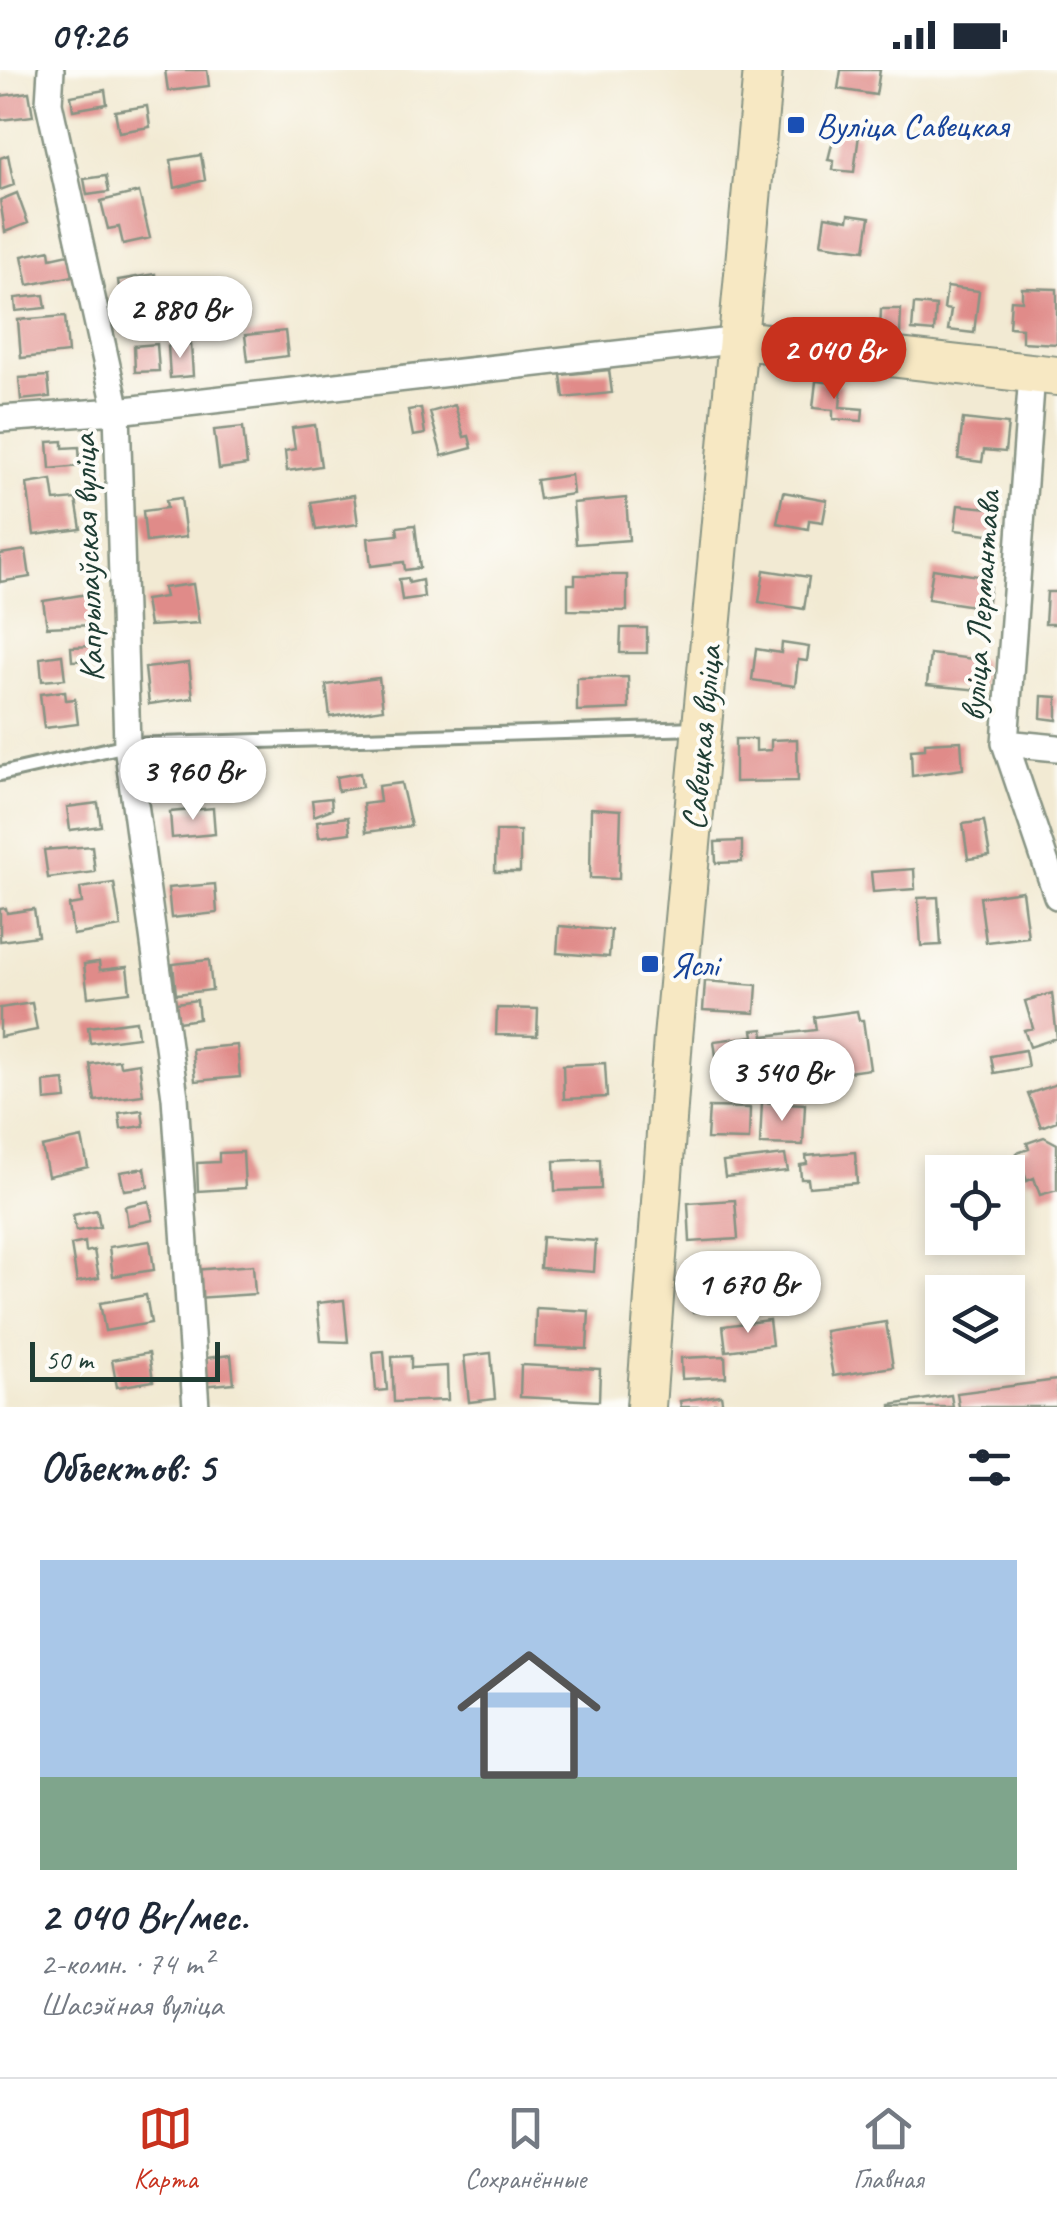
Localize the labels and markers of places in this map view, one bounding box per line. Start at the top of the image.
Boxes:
place label: Вуліца Савецкая [816,103,1010,148]
marker: Вуліца Савецкая [785,114,807,136]
pin: 2 880 Br [77,276,283,361]
pin: 2 040 Br [731,317,937,402]
pin: 3 960 Br [90,738,296,823]
place label: Яслі [670,942,723,987]
marker: Яслі [639,953,661,975]
pin: 3 540 Br [679,1039,885,1124]
pin: 1 670 Br [645,1251,851,1336]

